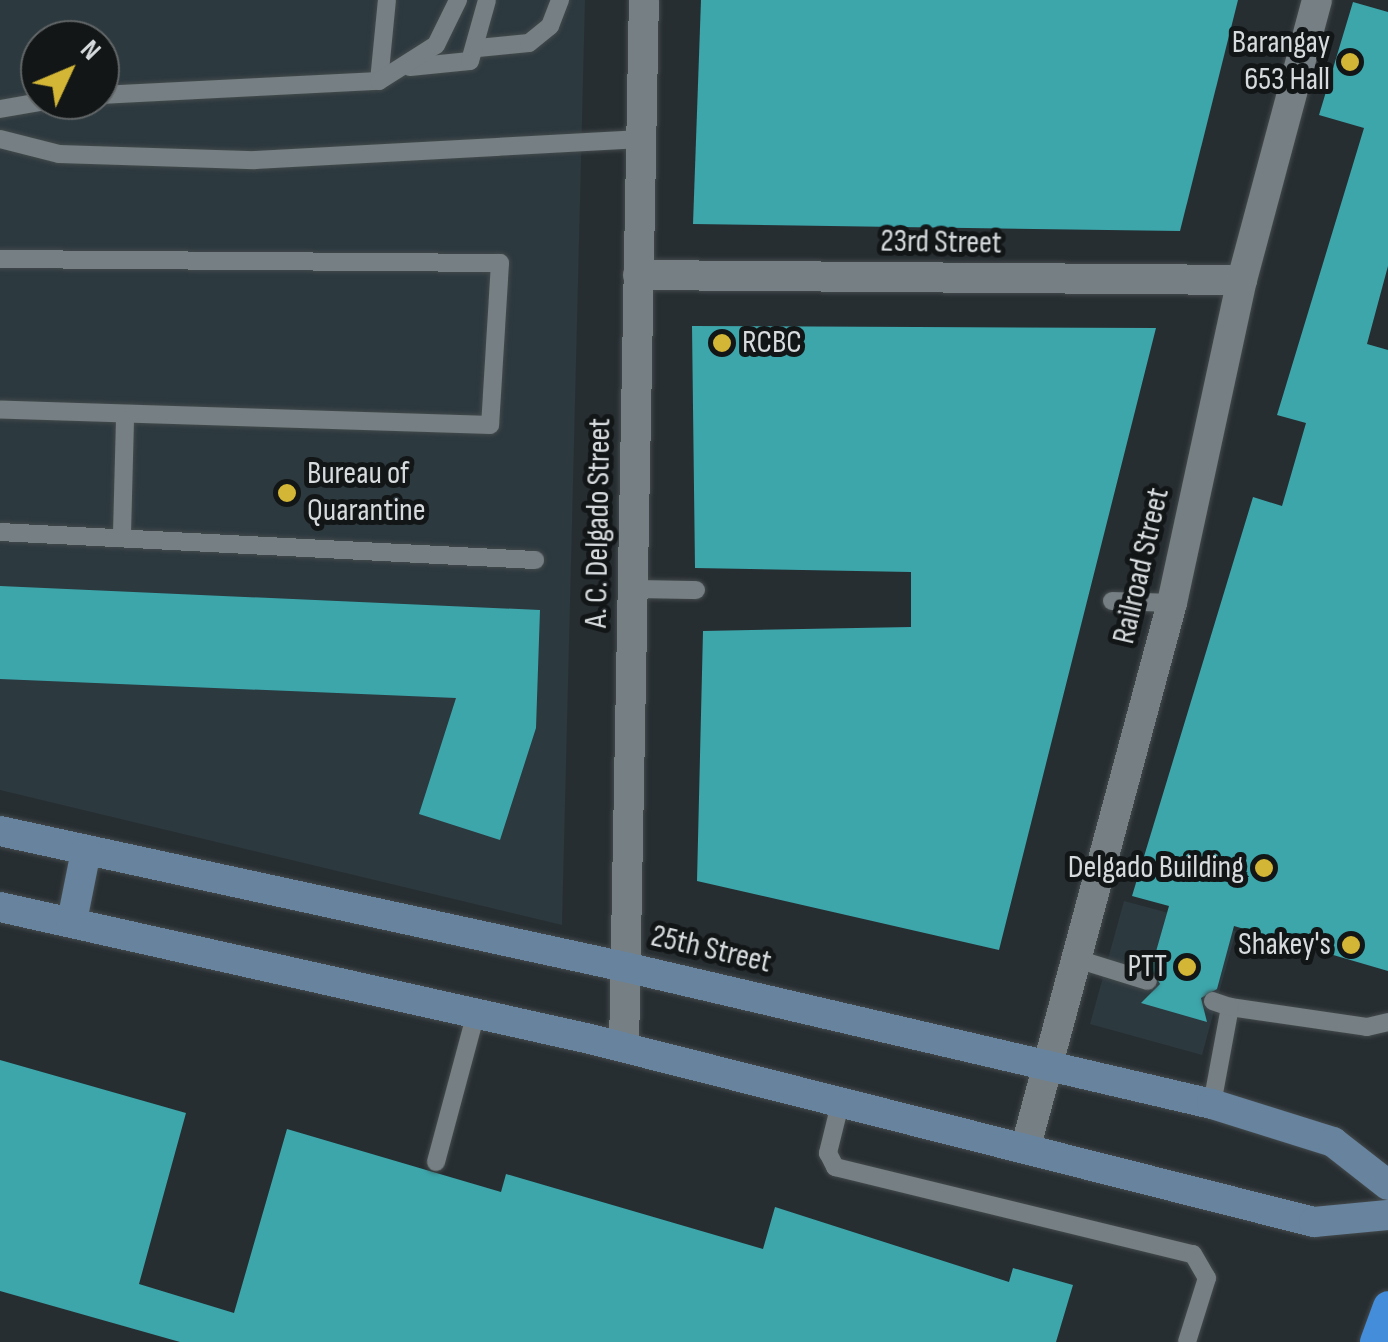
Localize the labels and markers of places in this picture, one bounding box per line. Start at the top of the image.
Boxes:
place label: Barangay 653 Hall [1232,25,1330,100]
marker: Barangay 653 Hall [1339,51,1361,73]
place label: RCBC [742,324,802,362]
marker: RCBC [711,332,733,354]
place label: Bureau of Quarantine [307,456,426,531]
marker: Bureau of Quarantine [276,482,298,504]
place label: Delgado Building [1068,849,1244,887]
marker: Delgado Building [1253,857,1275,879]
place label: Shakey's [1238,926,1331,964]
marker: Shakey's [1340,934,1362,956]
place label: PTT [1127,948,1167,986]
marker: PTT [1176,956,1198,978]

